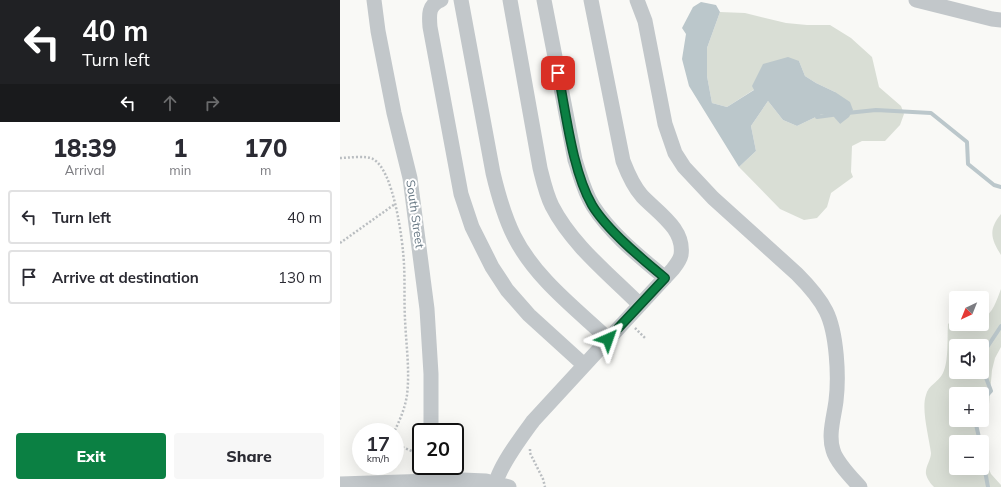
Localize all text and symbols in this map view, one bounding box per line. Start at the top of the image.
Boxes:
text: 40 m [82,13,148,48]
icon: left [16,16,68,68]
text: Turn left [82,48,150,71]
pin [541,56,575,90]
icon: arrive [547,62,569,84]
icon: left [117,92,139,114]
icon: ahead [159,92,181,114]
icon: right [201,92,223,114]
text: 18:39 [53,133,117,163]
text: 1 [173,133,188,163]
text: 170 [244,133,287,163]
text: Arrival [65,162,105,178]
text: min [169,162,191,178]
text: m [260,162,271,178]
street label: South Street [403,179,428,249]
icon: left [18,206,40,228]
text: Turn left [52,208,111,227]
text: 40 m [287,208,322,227]
icon: arrive [18,266,40,288]
text: Arrive at destination [52,268,199,287]
text: 130 m [278,268,322,287]
north arrow [949,291,989,331]
map controls [949,291,989,475]
position arrow [587,318,629,360]
button: sound [949,339,989,379]
button: + [949,387,989,427]
speed limit sign: 20 [412,423,464,475]
text: 17 [366,431,390,456]
button: Exit [16,433,166,479]
button: Share [174,433,324,479]
button: − [949,435,989,475]
text: km/h [367,452,389,465]

